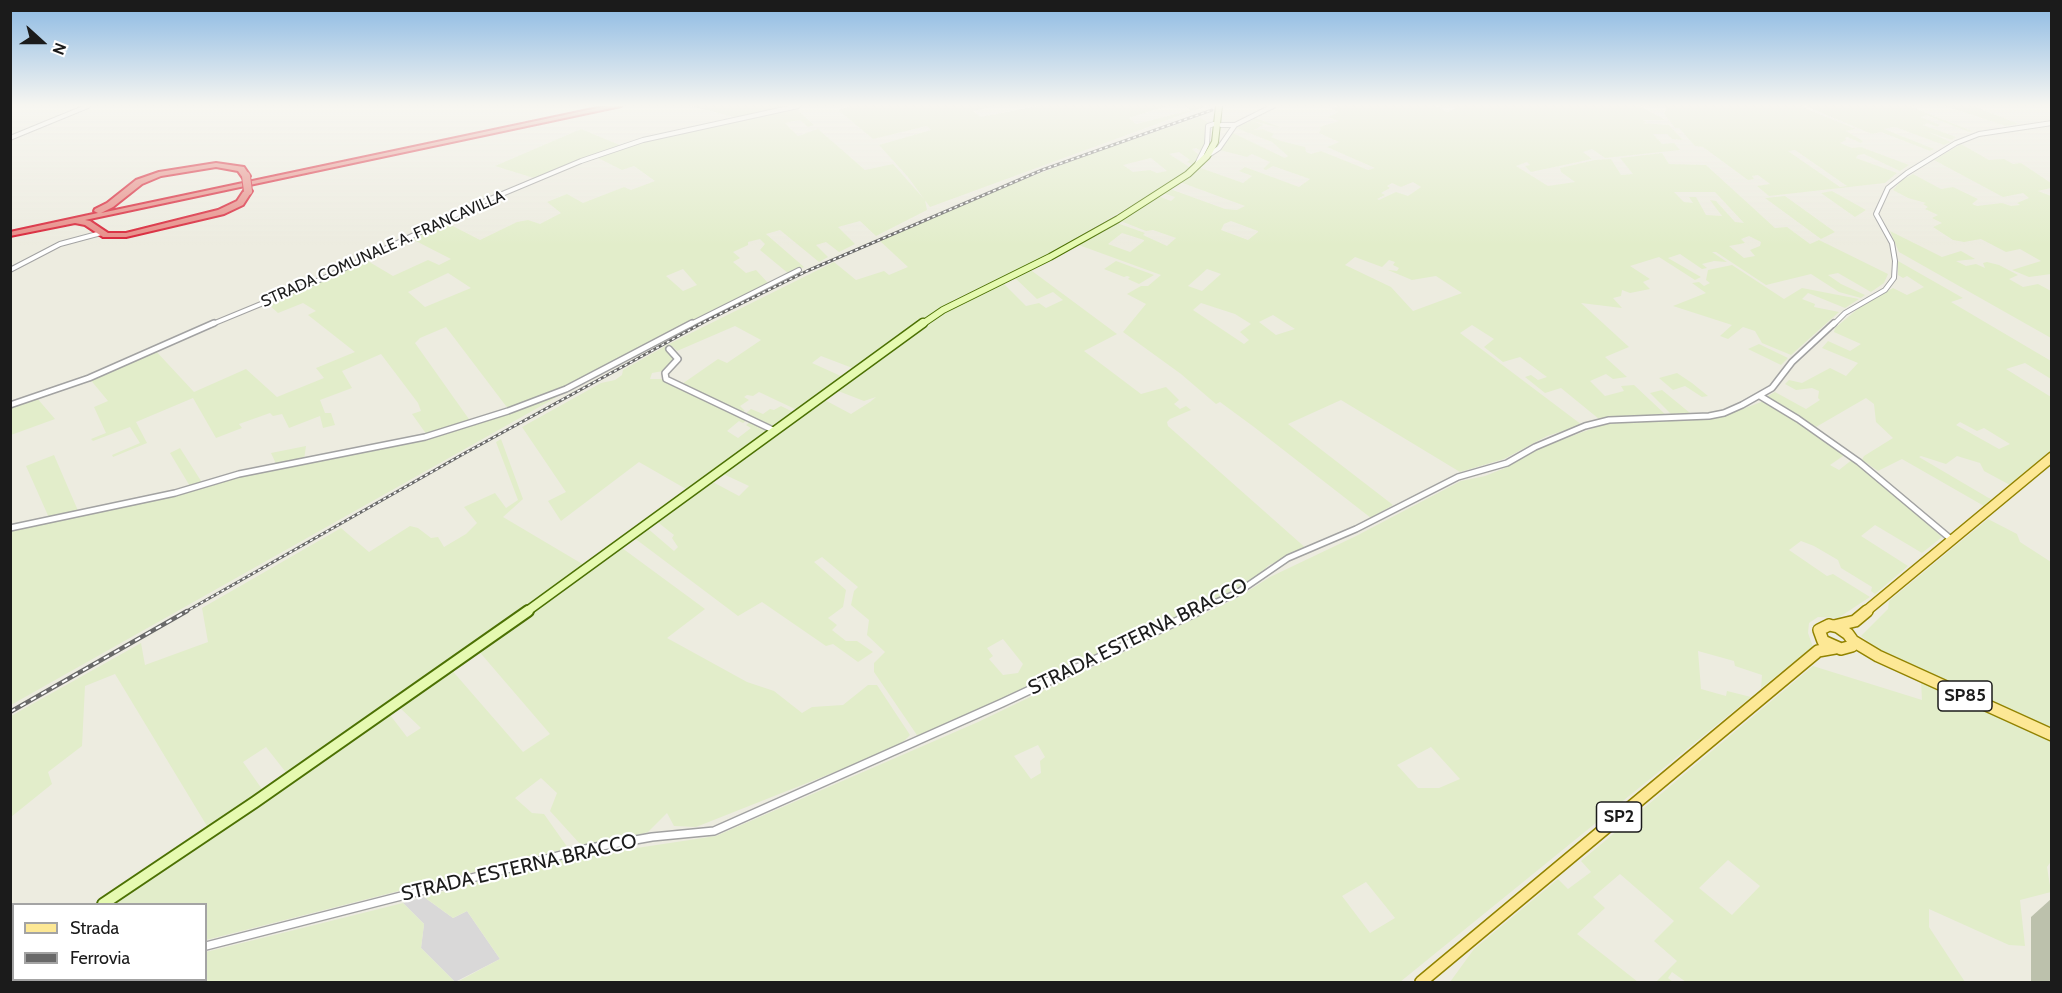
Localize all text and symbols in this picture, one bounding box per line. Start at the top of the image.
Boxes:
north arrow [12,12,72,72]
text: N [48,40,70,57]
street label: STRADA COMUNALE A. FRANCAVILLA [258,186,508,312]
street label: STRADA ESTERNA BRACCO [1024,573,1252,701]
road number: SP85 [1938,681,1992,711]
road number: SP2 [1596,802,1642,832]
street label: STRADA ESTERNA BRACCO [399,829,639,907]
legend [12,903,207,981]
text: Strada [70,917,119,939]
text: Ferrovia [70,947,130,969]

